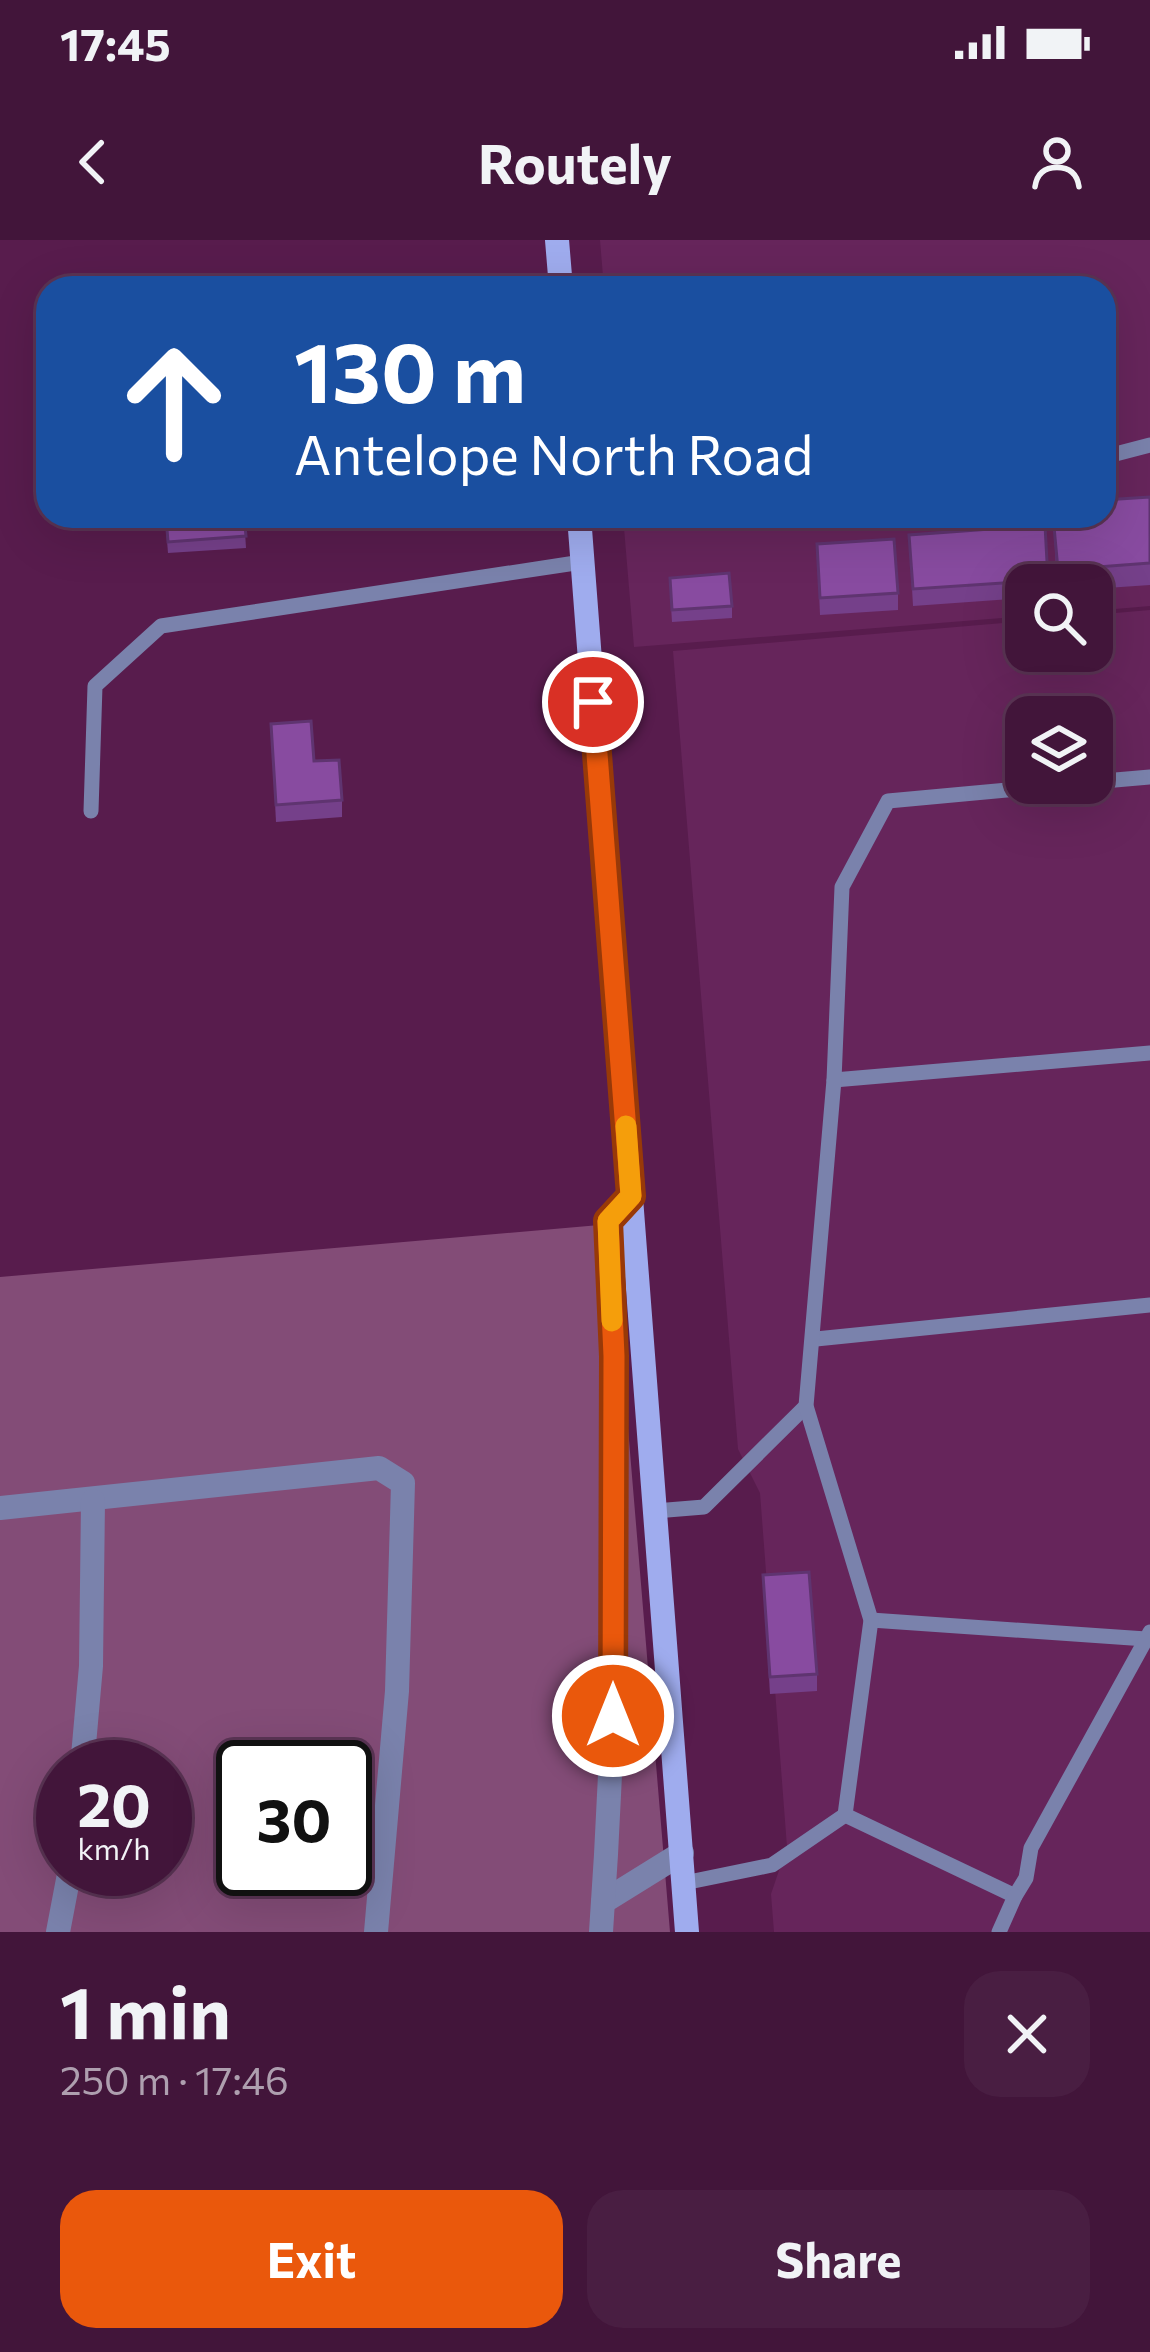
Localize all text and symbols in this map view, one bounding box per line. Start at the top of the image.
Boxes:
text: 17:45 [60,15,171,70]
icon: back [60,129,126,195]
text: Routely [478,129,672,195]
icon: person [1024,129,1090,195]
text: 130 m [294,318,526,420]
icon: ahead [96,324,252,480]
text: Antelope North Road [294,420,813,486]
map controls [1005,564,1113,804]
button: search [1005,564,1113,672]
pin [542,651,644,753]
icon: arrive [560,669,626,735]
button: layers [1005,696,1113,804]
position arrow [550,1653,676,1779]
speed limit sign: 30 [216,1740,372,1896]
text: 20 [77,1766,151,1839]
text: km/h [78,1829,150,1866]
text: 1 min [60,1966,231,2054]
button: close [964,1971,1090,2097]
text: 250 m · 17:46 [60,2055,289,2103]
button: Exit [60,2190,563,2328]
button: Share [587,2190,1090,2328]

